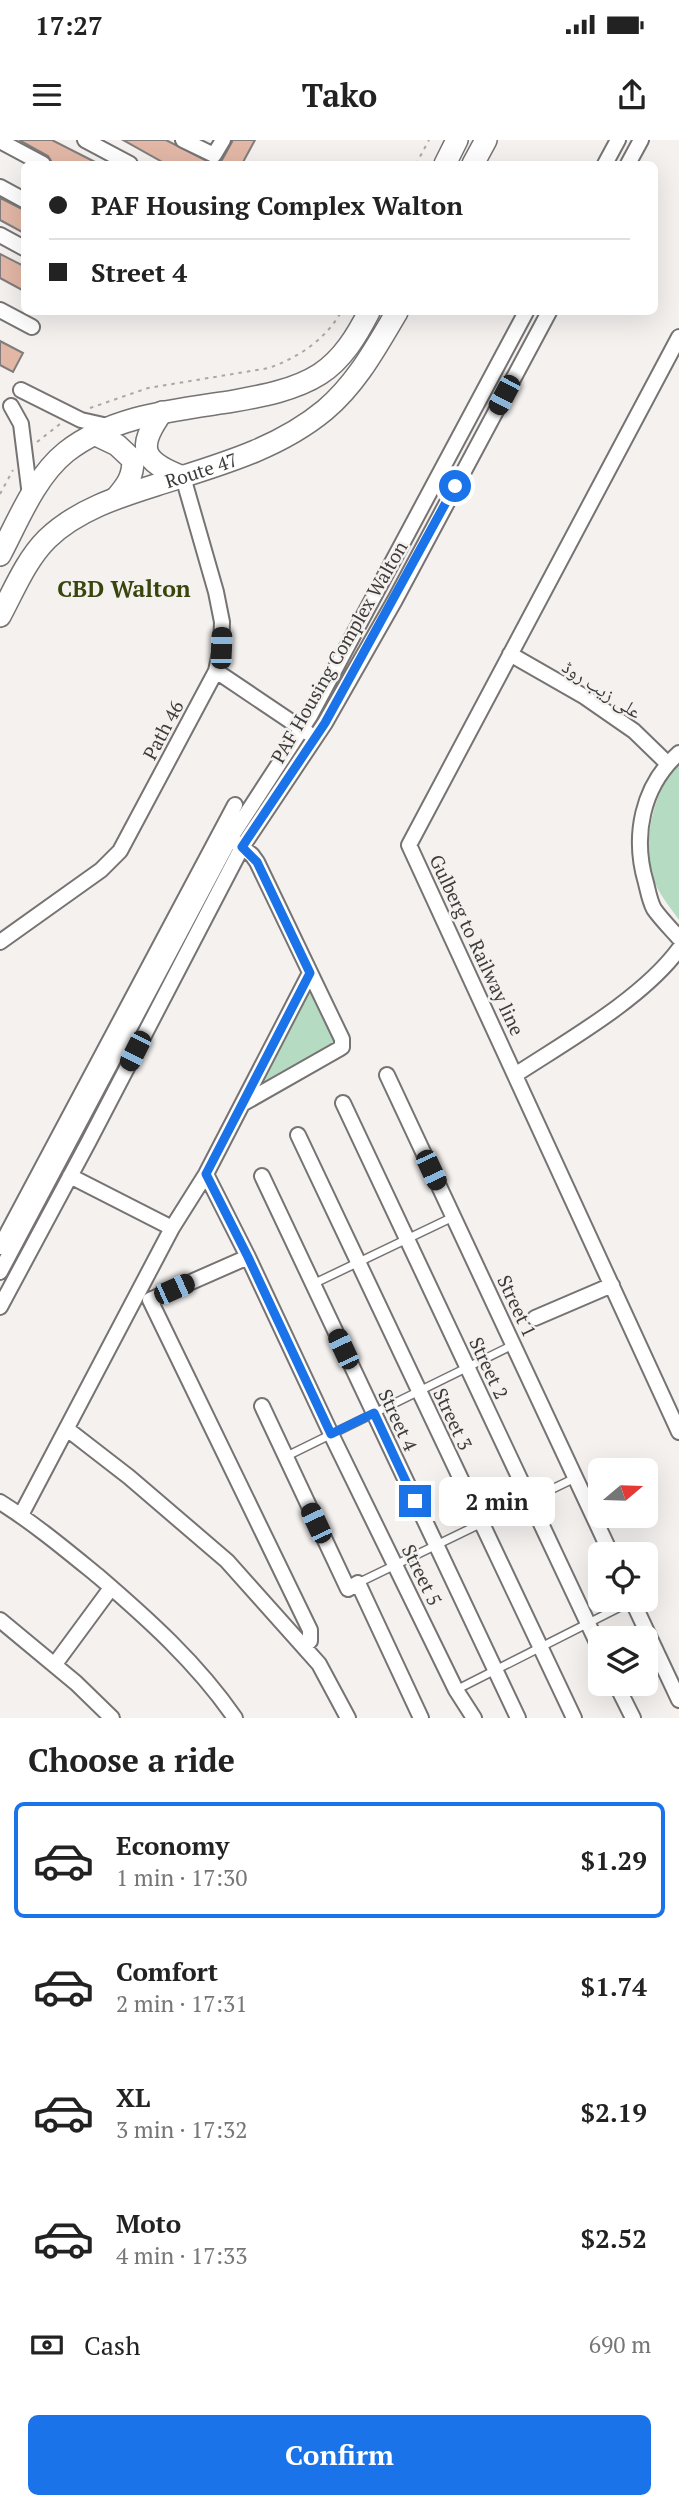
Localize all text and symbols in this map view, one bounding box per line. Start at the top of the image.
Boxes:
text: 17:27 [35,8,103,42]
text: Tako [302,74,377,116]
icon: menu [28,76,66,114]
icon: share [613,76,651,114]
text: PAF Housing Complex Walton [91,188,463,222]
text: Street 4 [91,255,187,289]
car [485,372,524,418]
street label: Route 47 [162,446,241,493]
route start [439,470,471,502]
street label: PAF Housing Complex Walton [265,536,413,767]
district label: CBD Walton [57,573,191,604]
car [210,627,233,669]
street label: علی زیب روڈ [558,654,647,724]
street label: Path 46 [137,696,189,764]
street label: Gulberg to Railway line [425,850,530,1039]
car [117,1028,154,1074]
car [413,1147,450,1193]
car [151,1271,198,1307]
street label: Street 1 [492,1271,543,1341]
car [325,1326,362,1372]
street label: Street 2 [464,1333,515,1403]
street label: Street 3 [428,1384,479,1454]
street label: Street 4 [373,1385,424,1456]
north arrow [588,1458,658,1528]
map controls [588,1458,658,1696]
callout: 2 min [440,1476,555,1526]
route end [399,1485,431,1517]
text: 2 min [466,1486,528,1517]
car [298,1500,335,1546]
street label: Street 5 [397,1540,448,1610]
button: locate [588,1542,658,1612]
button: layers [588,1626,658,1696]
text: Choose a ride [28,1739,235,1781]
text: Economy [116,1828,229,1862]
icon: car [32,1829,95,1892]
text: $1.29 [581,1843,647,1877]
text: 1 min · 17:30 [116,1862,248,1893]
text: Comfort [116,1954,218,1988]
icon: car [32,1955,95,2018]
text: $1.74 [581,1969,647,2003]
text: 2 min · 17:31 [116,1988,248,2019]
text: XL [116,2080,150,2114]
icon: car [32,2081,95,2144]
text: $2.19 [581,2095,647,2129]
text: 3 min · 17:32 [116,2114,248,2145]
text: Moto [116,2206,181,2240]
icon: car [32,2207,95,2270]
text: $2.52 [581,2221,647,2255]
text: 4 min · 17:33 [116,2240,248,2271]
icon: cash [28,2326,66,2364]
text: Cash [84,2328,140,2362]
text: 690 m [589,2329,651,2360]
button: Confirm [28,2415,651,2495]

